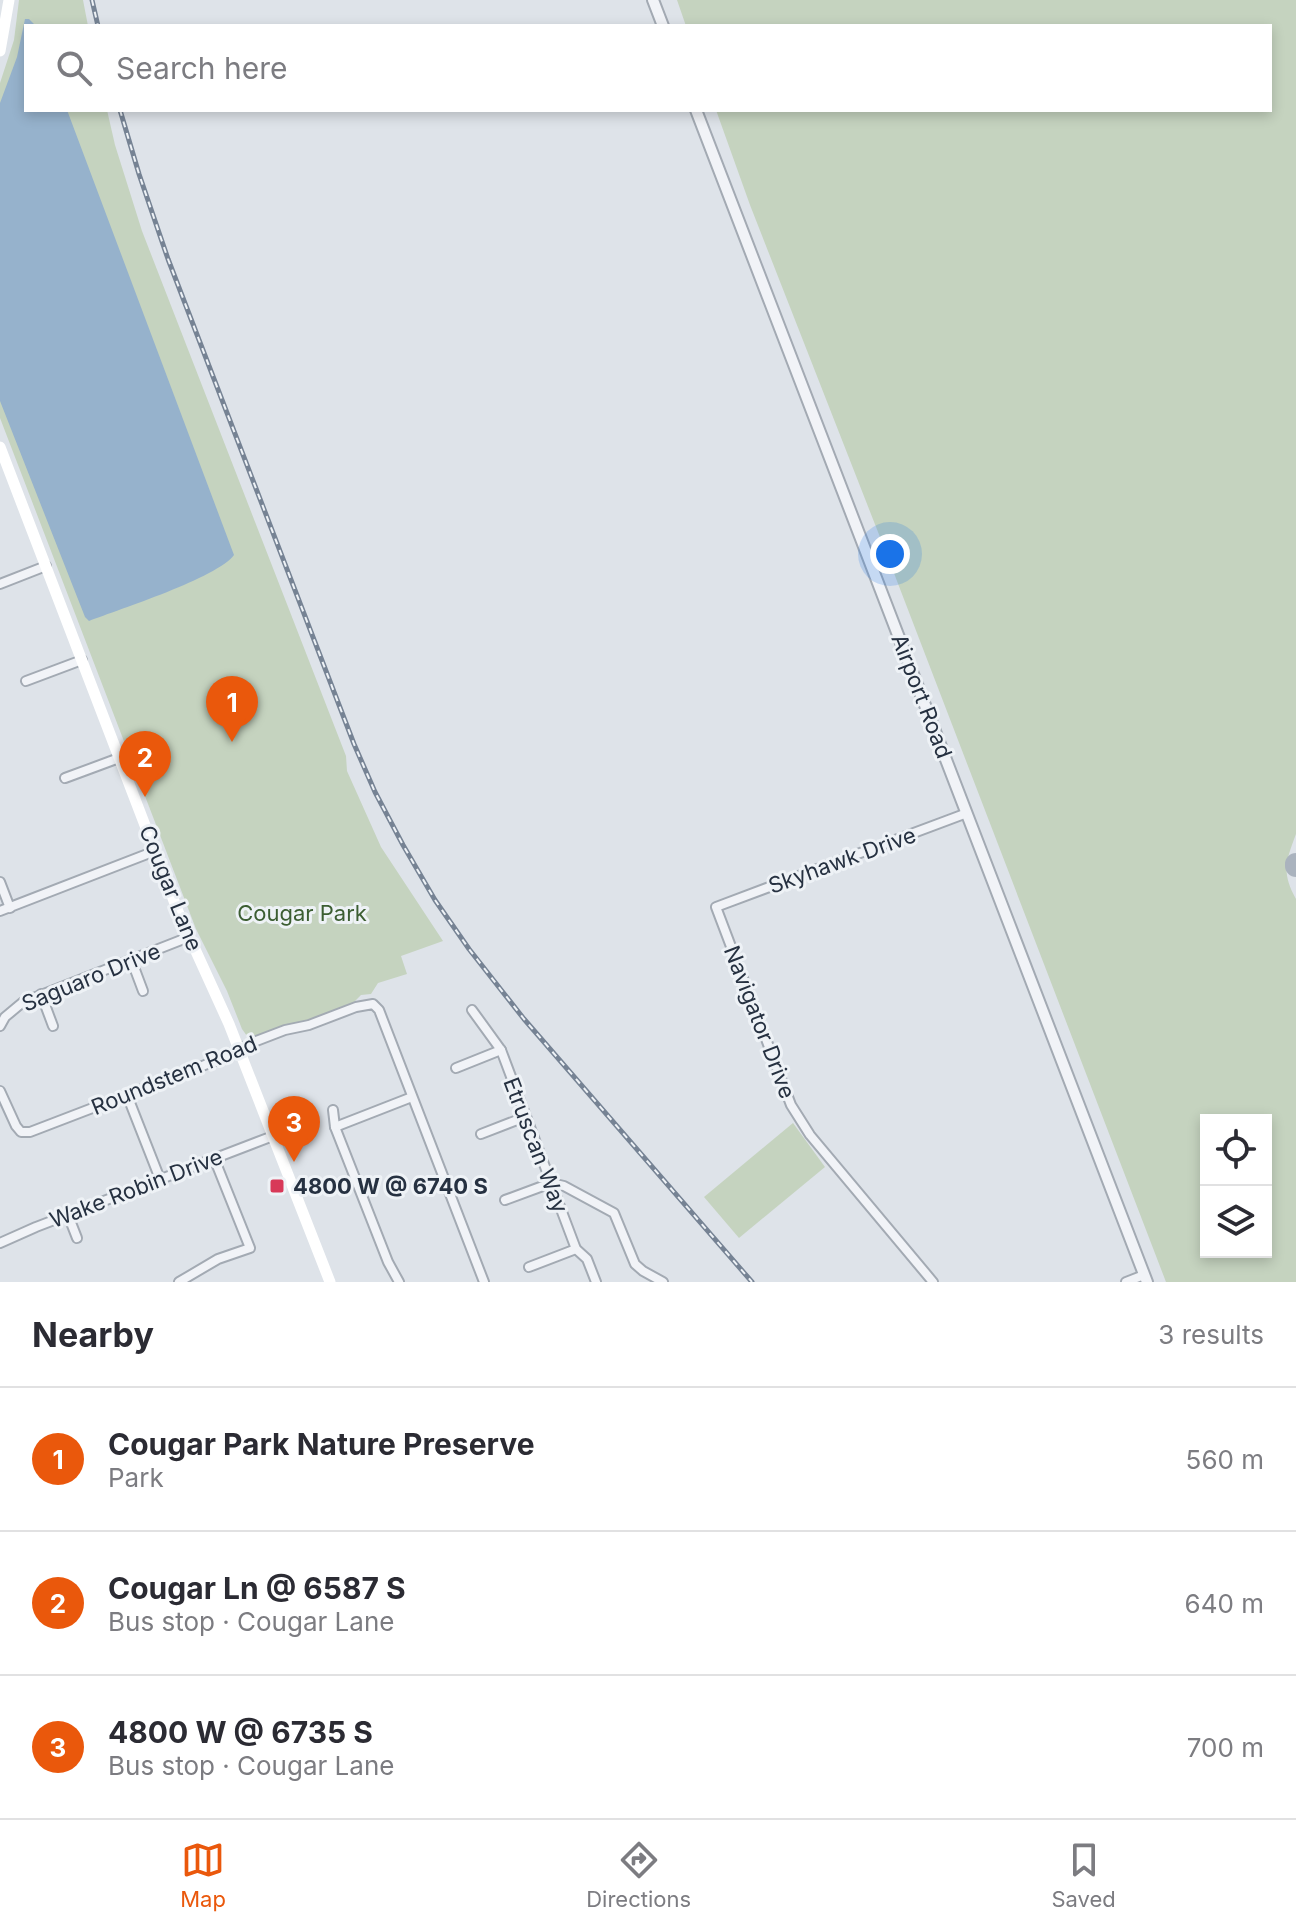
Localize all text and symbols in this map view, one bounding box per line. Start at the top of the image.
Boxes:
search box [24,24,1272,112]
icon: search [52,46,96,90]
text: Search here [116,50,288,86]
your location [870,534,910,574]
street label: Airport Road [886,630,958,762]
pin: 1 [206,676,258,742]
pin: 2 [119,731,171,797]
street label: Cougar Lane [134,821,208,955]
street label: Skyhawk Drive [765,821,919,899]
park label: Cougar Park [237,900,367,926]
street label: Saguaro Drive [18,937,164,1017]
street label: Navigator Drive [719,942,801,1102]
street label: Roundstem Road [87,1030,261,1120]
street label: Etruscan Way [498,1074,574,1216]
pin: 3 [268,1096,320,1162]
map controls [1200,1114,1272,1258]
button: locate [1200,1114,1272,1186]
street label: Wake Robin Drive [46,1143,226,1233]
place label: 4800 W @ 6740 S [293,1173,488,1199]
marker: 4800 W @ 6740 S [268,1177,286,1195]
button: layers [1200,1186,1272,1258]
text: Nearby [32,1314,154,1355]
text: 3 results [1158,1319,1264,1350]
text: Cougar Park Nature Preserve [108,1426,535,1462]
text: 1 [52,1444,64,1475]
text: 560 m [1186,1444,1264,1475]
text: Park [108,1462,164,1493]
text: Cougar Ln @ 6587 S [108,1570,406,1606]
text: 2 [50,1588,66,1619]
text: 640 m [1185,1588,1264,1619]
text: Bus stop · Cougar Lane [108,1606,394,1637]
text: 4800 W @ 6735 S [108,1714,373,1750]
text: 3 [50,1732,66,1763]
text: 700 m [1187,1732,1264,1763]
text: Bus stop · Cougar Lane [108,1750,394,1781]
tab: Map [180,1838,226,1912]
tab: Directions [586,1838,691,1912]
tab: Saved [1051,1838,1116,1912]

